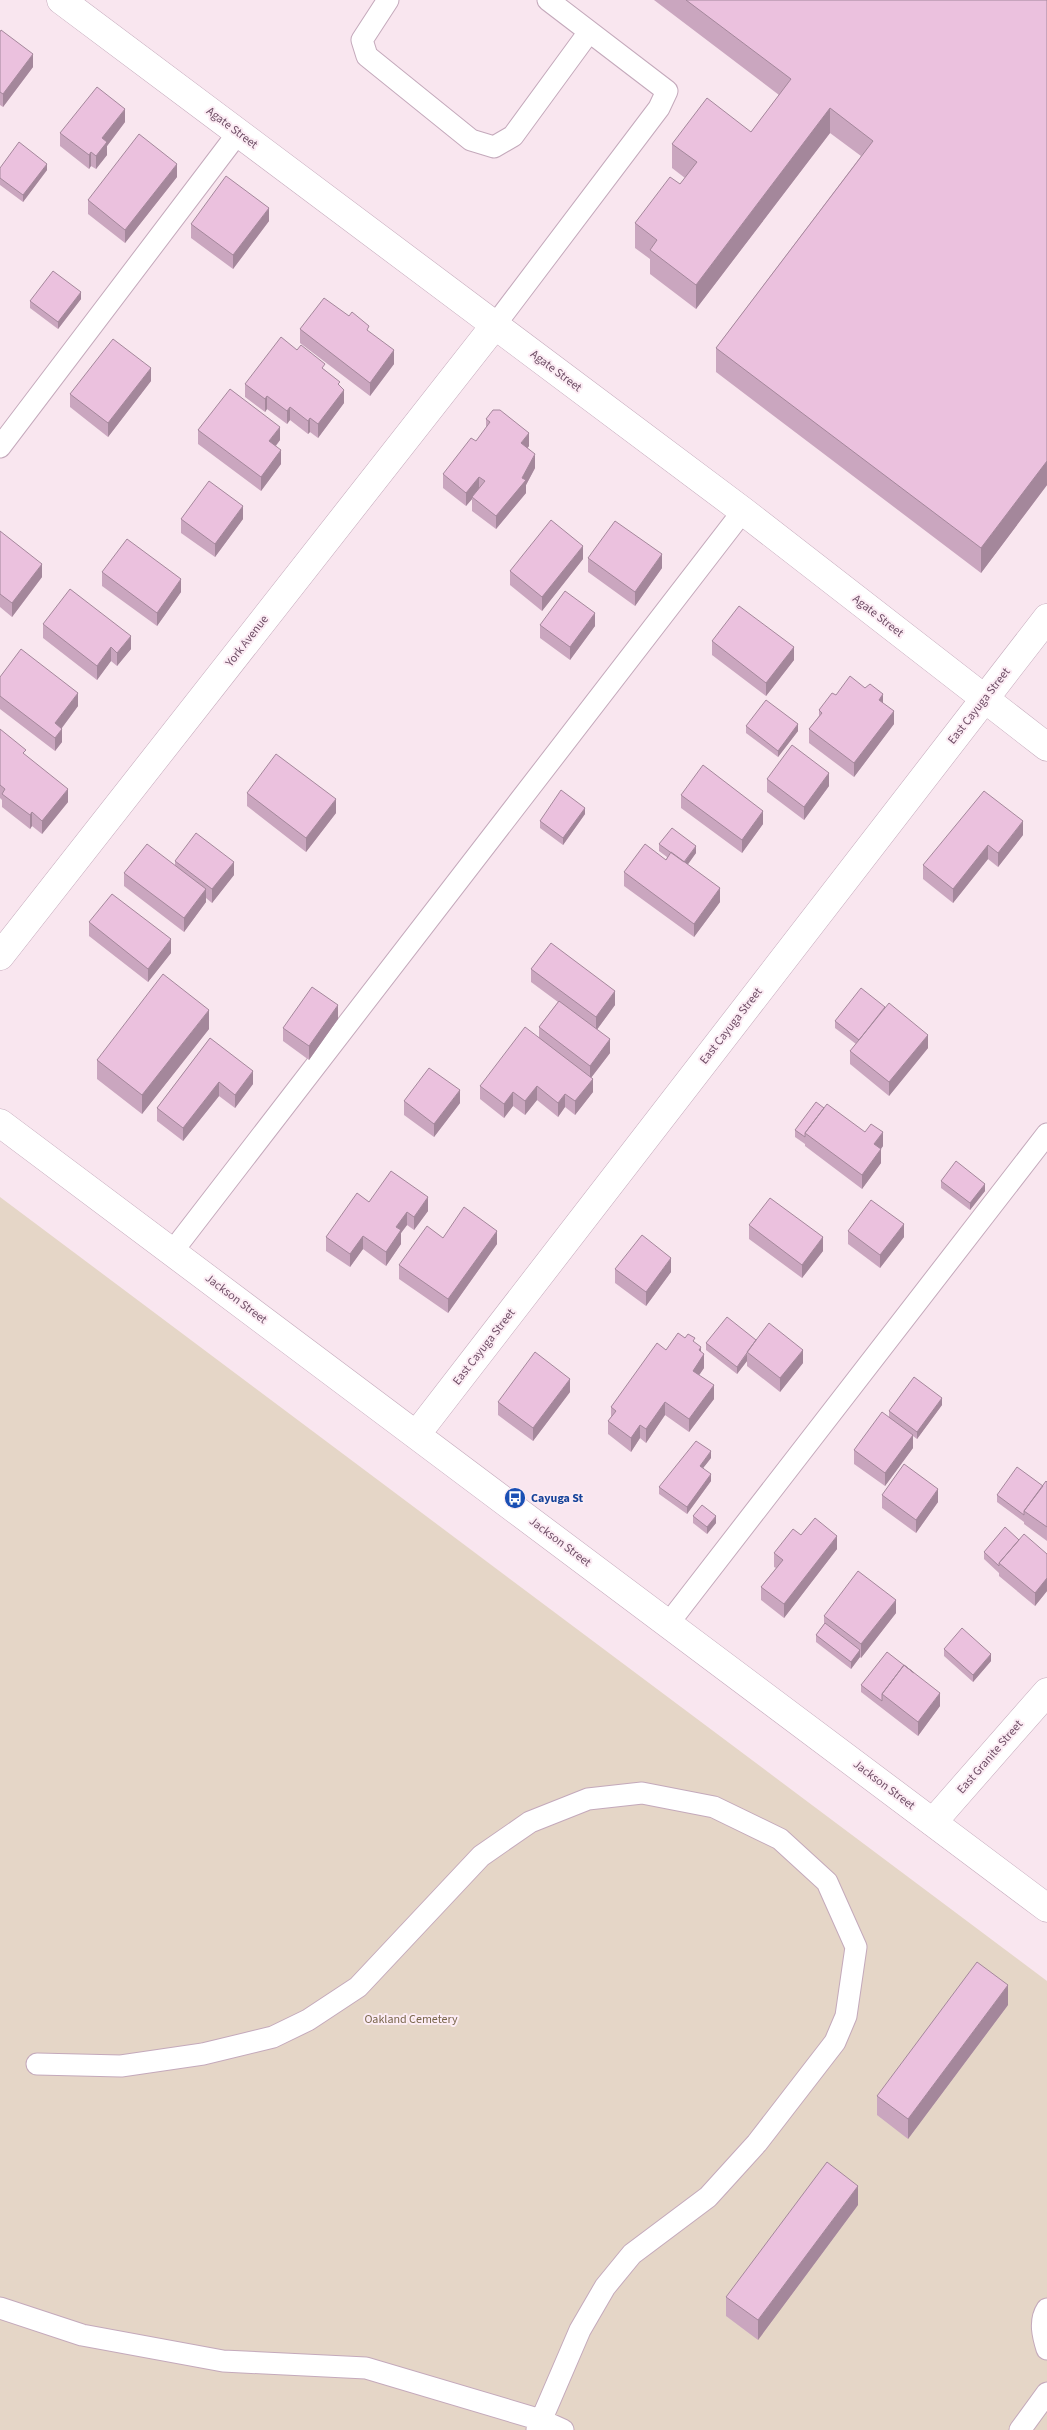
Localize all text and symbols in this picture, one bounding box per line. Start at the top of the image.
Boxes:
street label: Agate Street [203,103,261,153]
street label: Agate Street [527,346,585,396]
street label: Agate Street [849,591,907,641]
street label: York Avenue [221,612,273,671]
street label: East Cayuga Street [944,664,1014,748]
street label: East Cayuga Street [696,984,766,1068]
street label: Jackson Street [201,1270,271,1328]
street label: East Cayuga Street [449,1305,519,1389]
bus stop icon: Cayuga St [503,1486,527,1510]
place label: Cayuga St [531,1490,584,1507]
street label: Jackson Street [525,1513,595,1571]
street label: East Granite Street [953,1716,1027,1798]
street label: Jackson Street [849,1756,919,1814]
park label: Oakland Cemetery [364,2011,458,2028]

